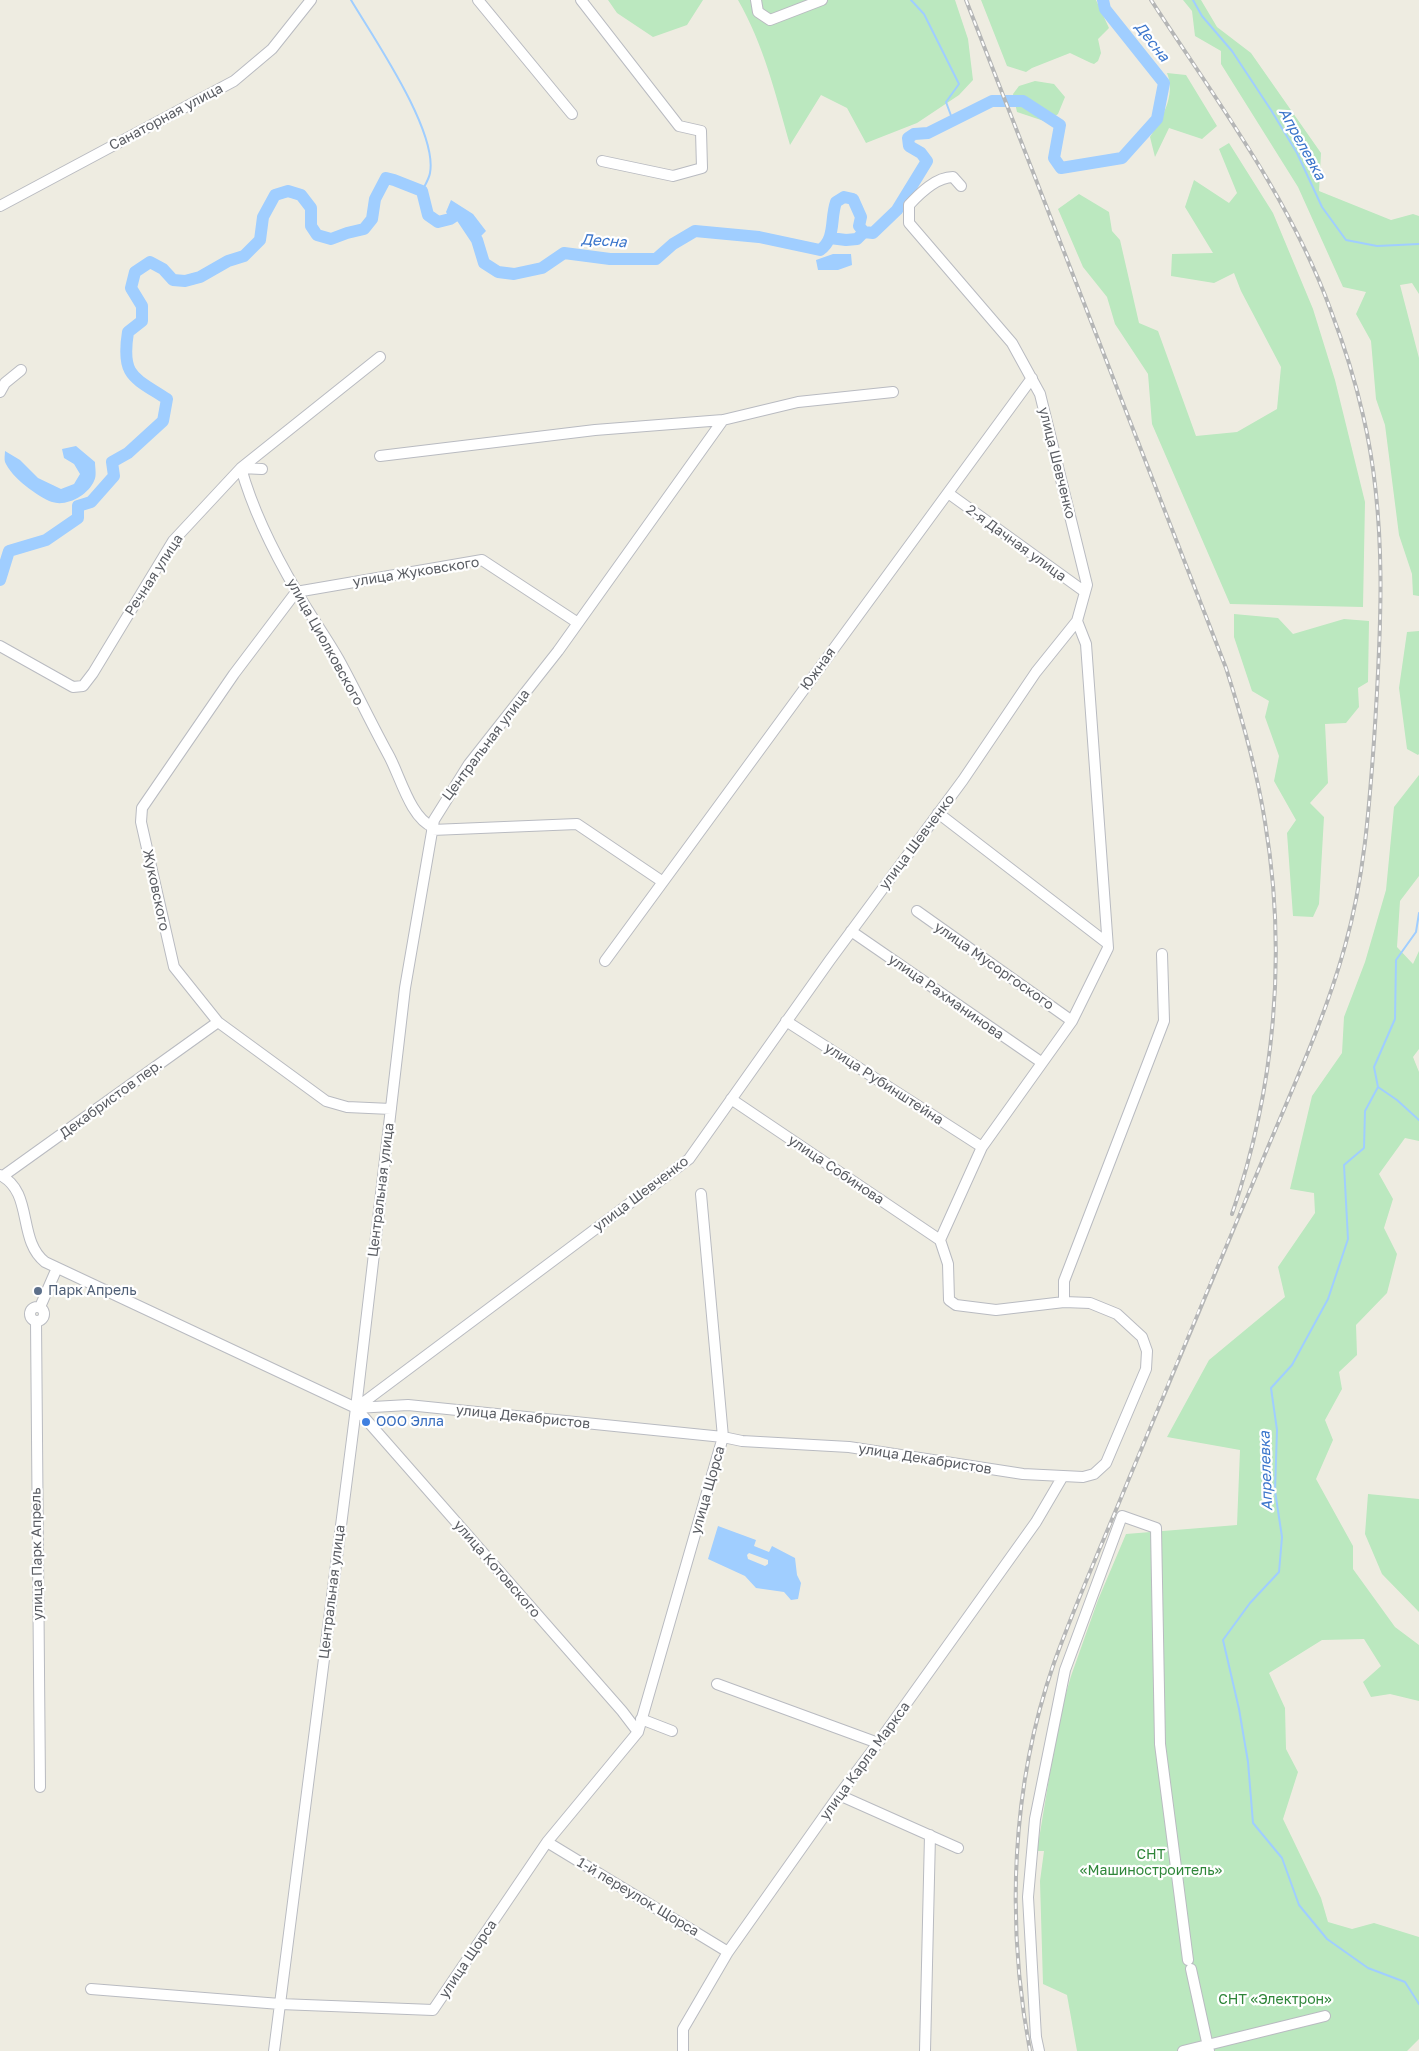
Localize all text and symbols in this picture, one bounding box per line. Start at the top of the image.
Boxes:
water label: Десна [1131,19,1173,65]
street label: Санаторная улица [106,80,226,154]
water label: Апрелевка [1275,105,1329,183]
water label: Десна [581,230,627,252]
street label: улица Шевченко [1035,405,1079,521]
street label: 2-я Дачная улица [963,501,1069,585]
street label: Речная улица [121,531,187,619]
street label: улица Жуковского [352,554,480,590]
street label: улица Циолковского [283,575,367,709]
street label: Южная [797,644,839,694]
street label: Центральная улица [439,686,533,804]
street label: улица Шевченко [876,791,958,893]
street label: Жуковского [139,848,173,932]
street label: улица Мусоргоского [931,918,1057,1014]
street label: улица Рахманинова [885,951,1007,1043]
street label: улица Рубинштейна [821,1039,947,1129]
street label: Декабристов пер. [56,1056,166,1142]
street label: Центральная улица [364,1122,398,1258]
street label: улица Собинова [785,1132,887,1208]
street label: улица Шевченко [590,1153,692,1235]
place label: Парк Апрель [48,1283,136,1299]
marker: Парк Апрель [32,1285,44,1297]
street label: улица Декабристов [455,1402,591,1432]
place label: ООО Элла [376,1414,444,1430]
marker: ООО Элла [360,1416,372,1428]
water label: Апрелевка [1256,1431,1276,1511]
street label: улица Декабристов [857,1440,993,1478]
street label: улица Щорса [687,1444,729,1536]
street label: улица Парк Апрель [27,1487,47,1621]
street label: улица Котовского [450,1517,544,1621]
street label: Центральная улица [315,1524,349,1660]
street label: улица Карла Маркса [816,1699,914,1823]
park label: СНТ «Машиностроитель» [1080,1847,1222,1880]
street label: 1-й переулок Щорса [574,1854,702,1940]
street label: улица Щорса [436,1917,500,2001]
park label: СНТ «Электрон» [1218,1992,1332,2008]

